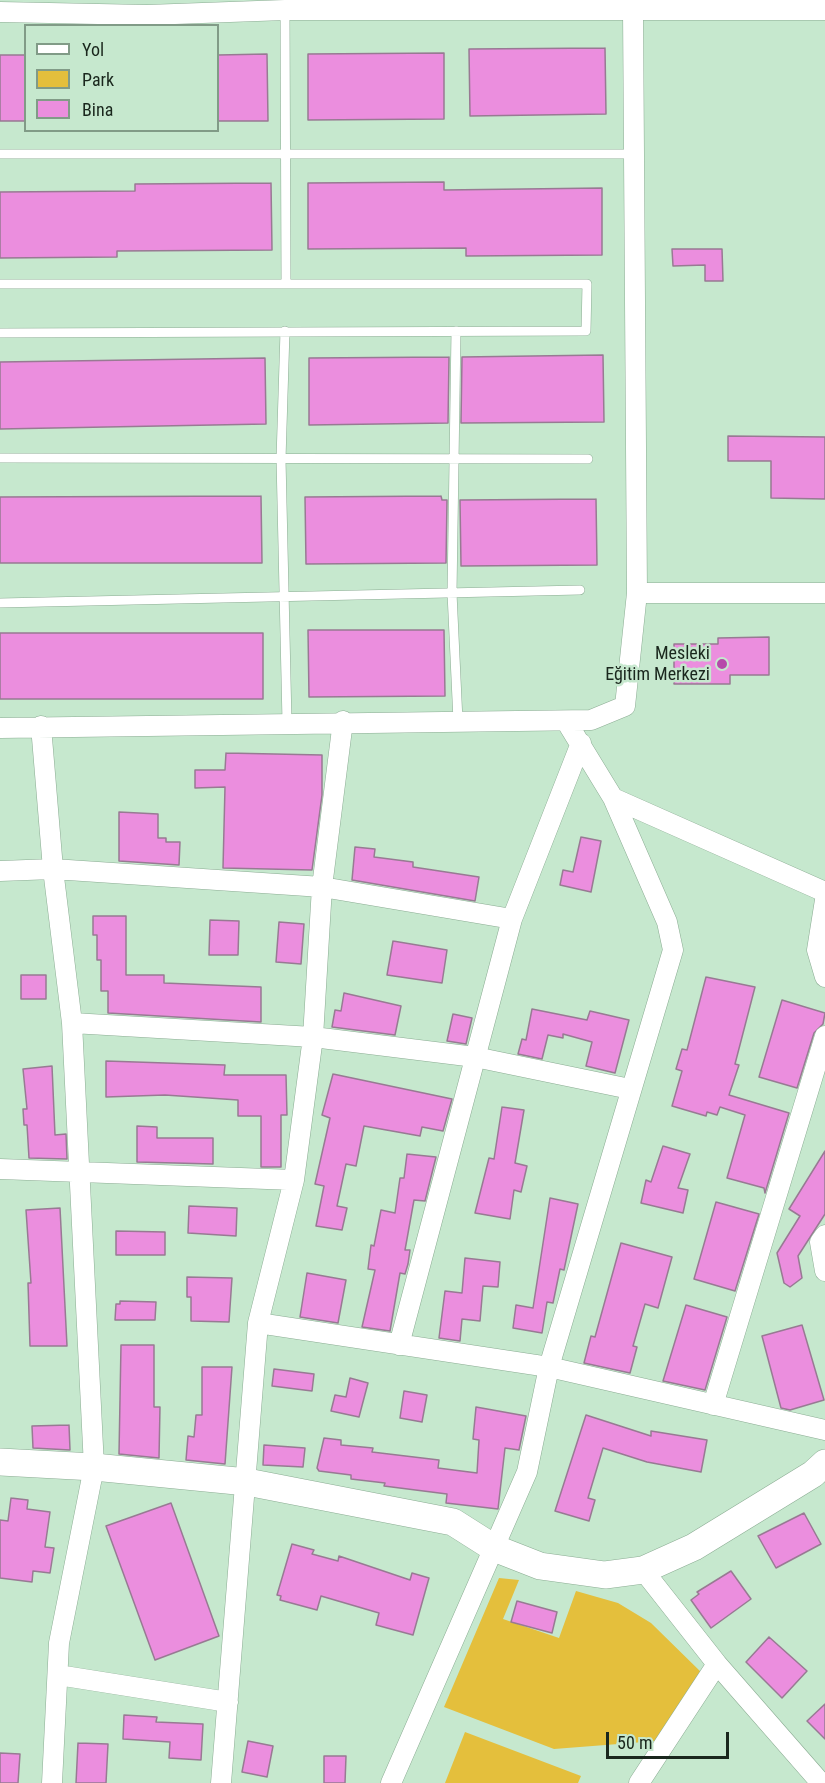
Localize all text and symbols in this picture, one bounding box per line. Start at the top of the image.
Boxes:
legend [24,24,219,132]
text: Yol [82,39,104,60]
text: Park [82,69,114,90]
text: Bina [82,99,113,120]
place label: Mesleki Eğitim Merkezi [605,643,710,686]
marker: Mesleki Eğitim Merkezi [715,657,729,671]
scale bar [609,1720,732,1758]
text: 50 m [617,1732,652,1753]

